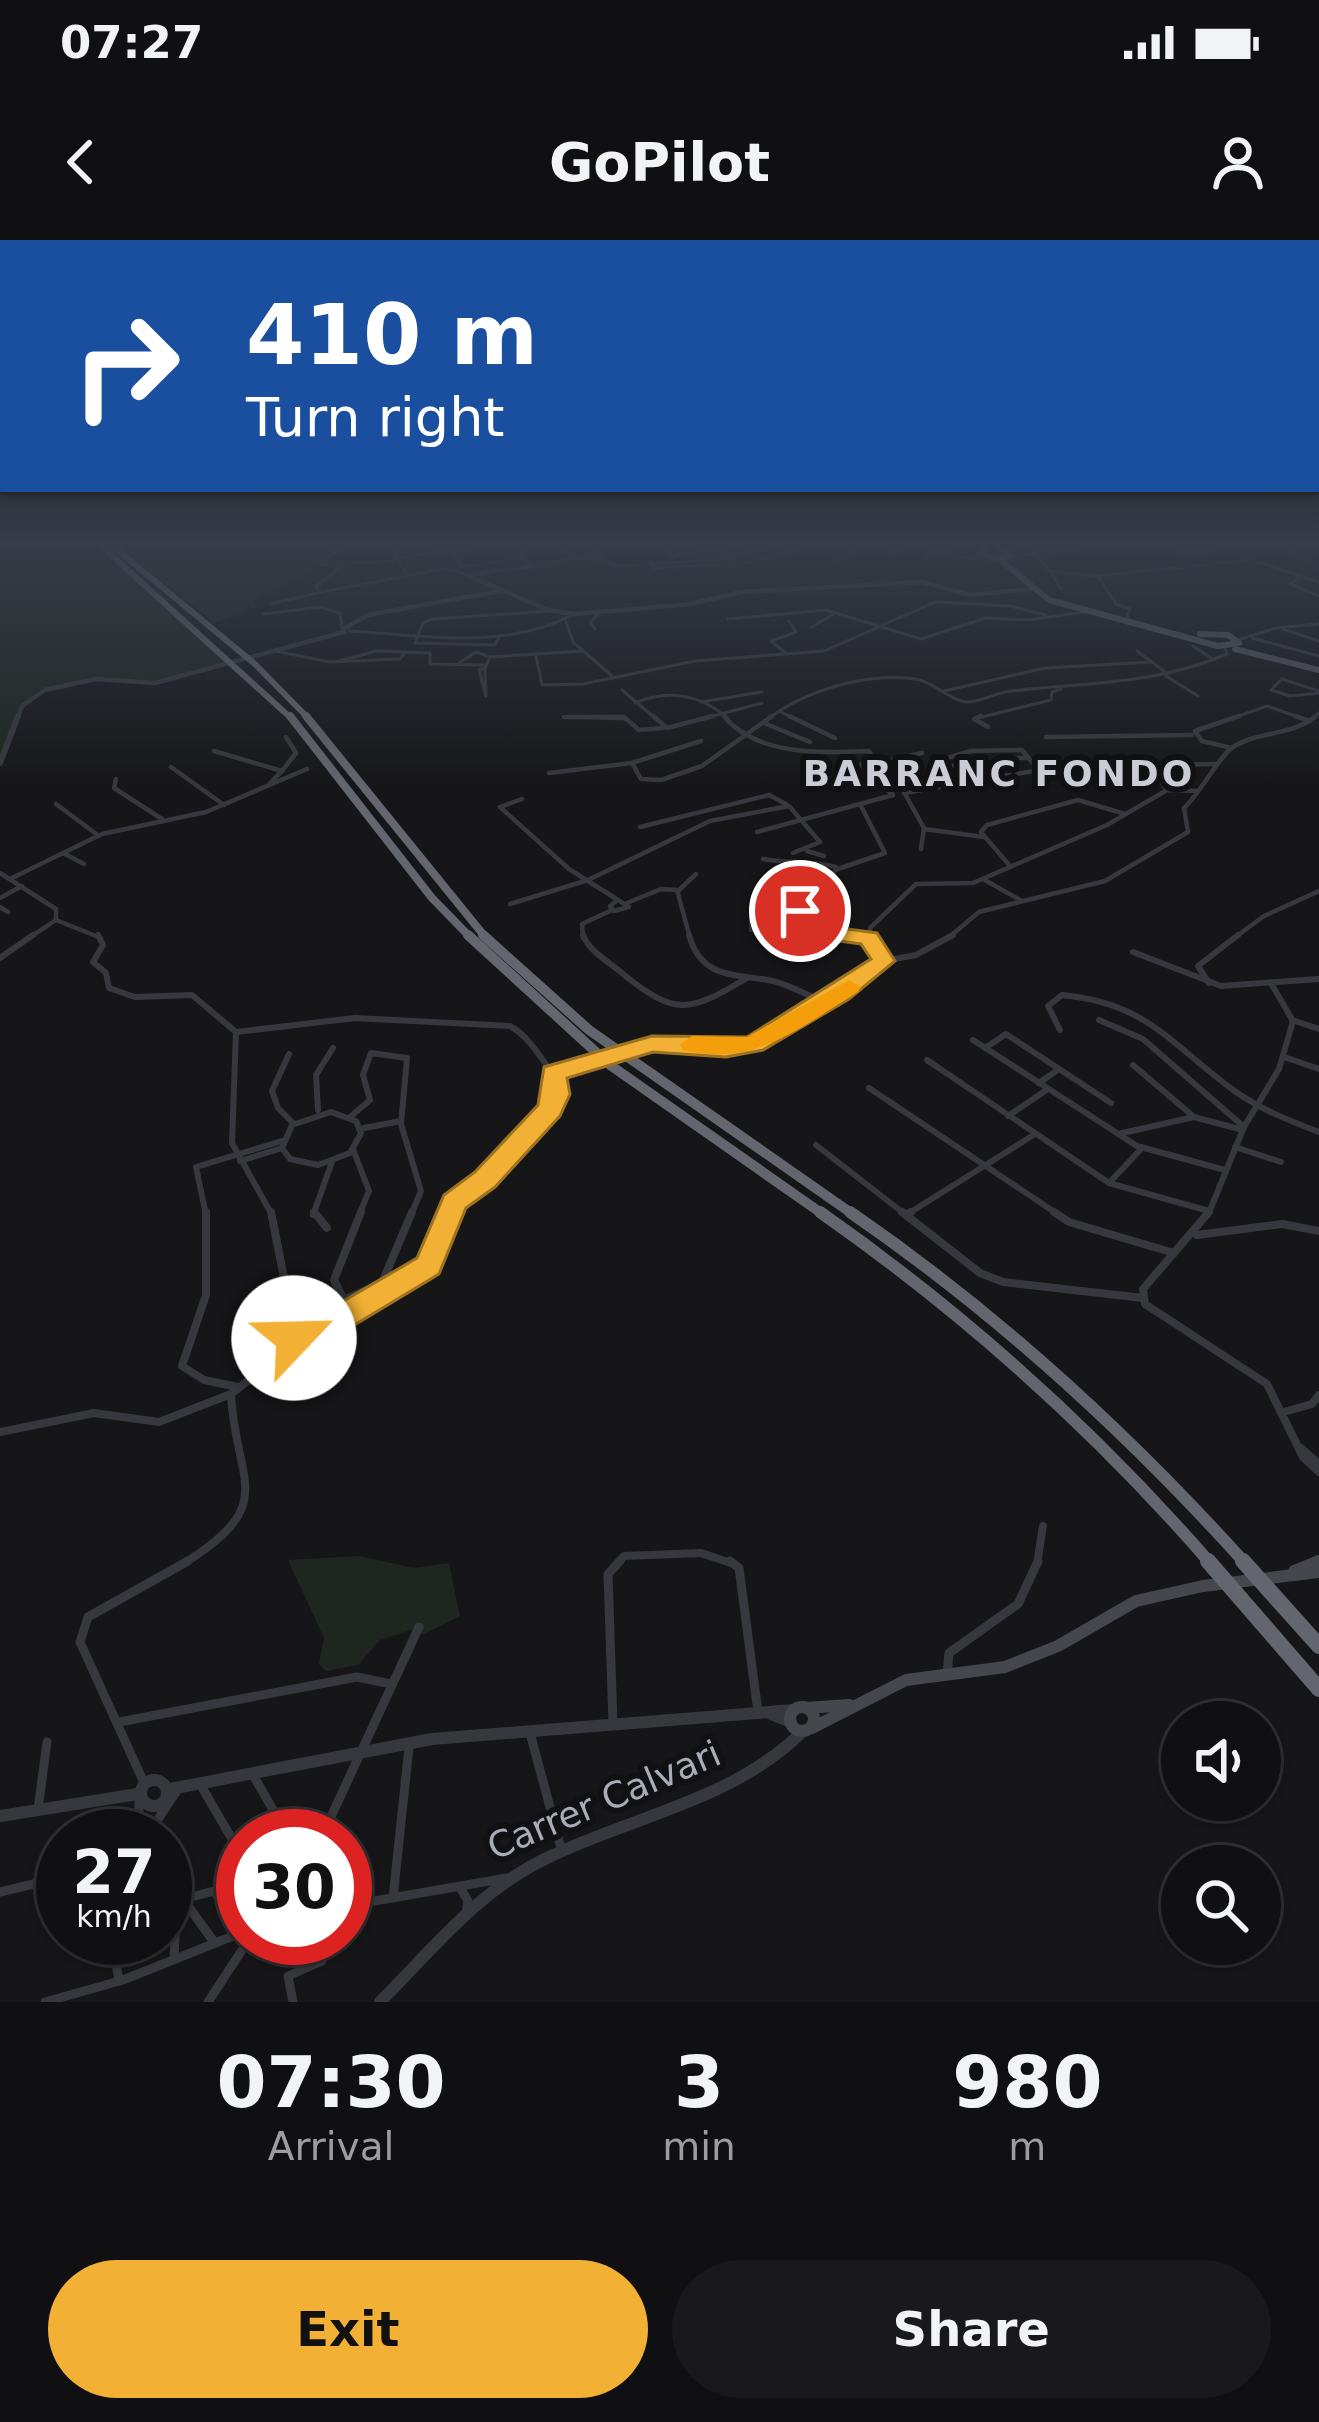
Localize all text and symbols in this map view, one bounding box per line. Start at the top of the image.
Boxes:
text: 07:27 [60,16,203,69]
icon: back [48,129,114,195]
icon: person [1205,129,1271,195]
text: GoPilot [549,131,770,194]
text: 410 m [246,286,538,384]
icon: right [48,288,204,444]
text: Turn right [246,386,505,449]
district label: BARRANC FONDO [803,753,1195,794]
pin [749,860,851,962]
icon: arrive [767,878,833,944]
position arrow [231,1275,357,1401]
map controls [1161,1701,1281,1965]
button: sound [1161,1701,1281,1821]
street label: Carrer Calvari [481,1732,727,1868]
speed limit sign: 30 [216,1809,372,1965]
text: 27 [72,1837,156,1907]
button: search [1161,1845,1281,1965]
text: km/h [76,1899,152,1934]
text: 07:30 [216,2040,446,2124]
text: 3 [674,2040,724,2124]
text: 980 [952,2040,1102,2124]
text: Arrival [268,2124,394,2169]
text: min [662,2124,736,2169]
text: m [1008,2124,1046,2169]
button: Exit [48,2260,648,2398]
button: Share [672,2260,1271,2398]

